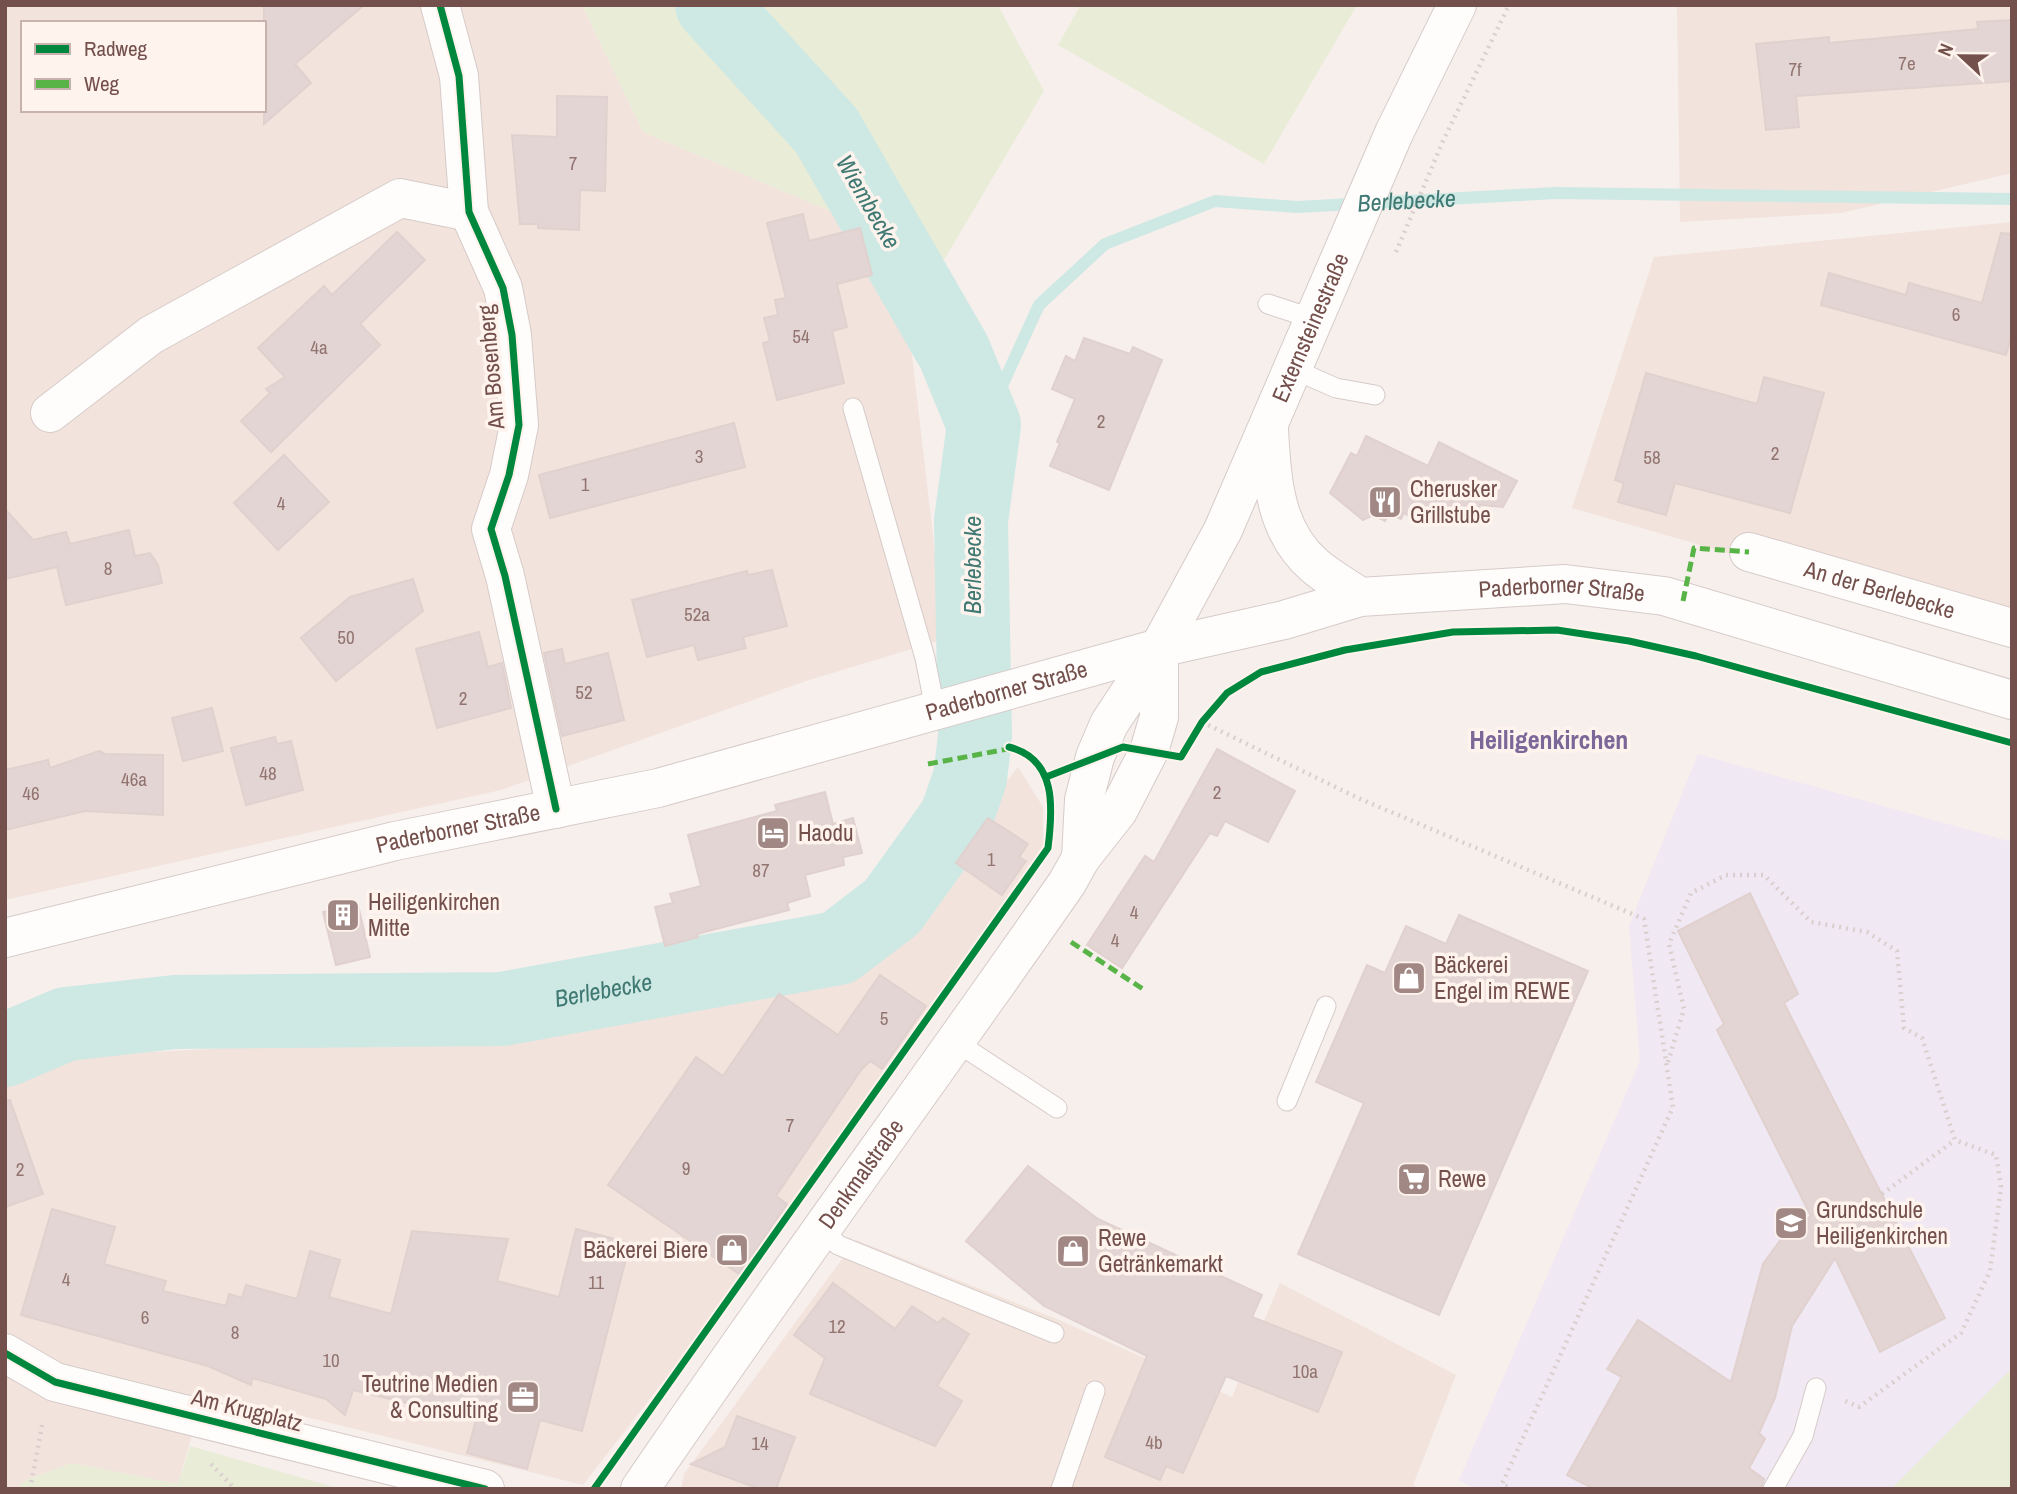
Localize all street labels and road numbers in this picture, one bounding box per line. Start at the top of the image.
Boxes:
street label: Externsteinestraße [1264,248,1356,407]
street label: Am Bosenberg [470,303,511,432]
street label: An der Berlebecke [1800,553,1959,626]
street label: Paderborner Straße [1477,568,1646,609]
street label: Paderborner Straße [922,653,1091,728]
street label: Paderborner Straße [372,796,543,860]
street label: Denkmalstraße [811,1112,910,1235]
street label: Am Krugplatz [187,1381,306,1438]

